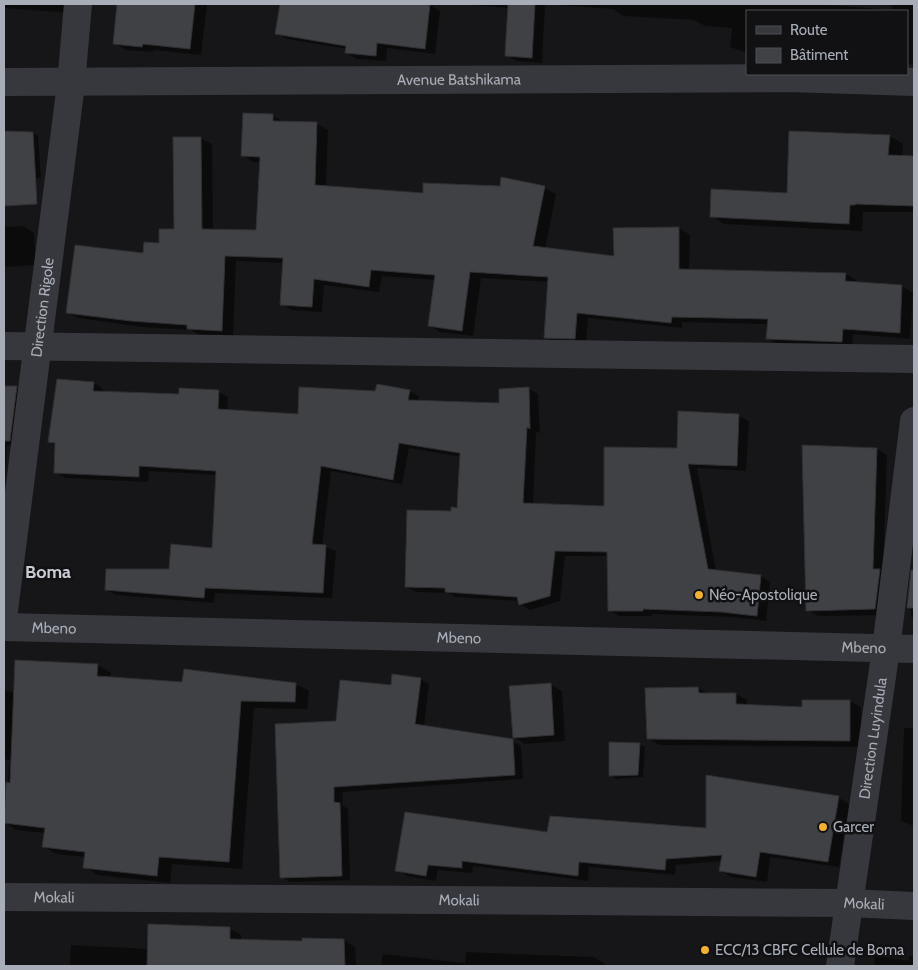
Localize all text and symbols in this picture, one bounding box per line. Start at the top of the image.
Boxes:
legend [746,10,908,75]
text: Route [790,21,828,39]
text: Bâtiment [790,46,848,64]
street label: Avenue Batshikama [397,70,522,89]
street label: Direction Rigole [27,256,58,358]
district label: Boma [25,561,71,583]
place label: Néo-Apostolique [709,586,818,604]
marker: Néo-Apostolique [693,589,705,601]
street label: Mbeno [31,619,77,638]
street label: Mbeno [436,628,481,648]
street label: Mbeno [841,638,886,657]
street label: Direction Luyindula [855,676,891,800]
place label: Garcer [833,818,874,836]
marker: Garcer [817,821,829,833]
street label: Mokali [34,888,74,907]
street label: Mokali [439,891,479,909]
street label: Mokali [843,894,885,914]
place label: ECC/13 CBFC Cellule de Boma [715,941,905,959]
marker: ECC/13 CBFC Cellule de Boma [699,944,711,956]

